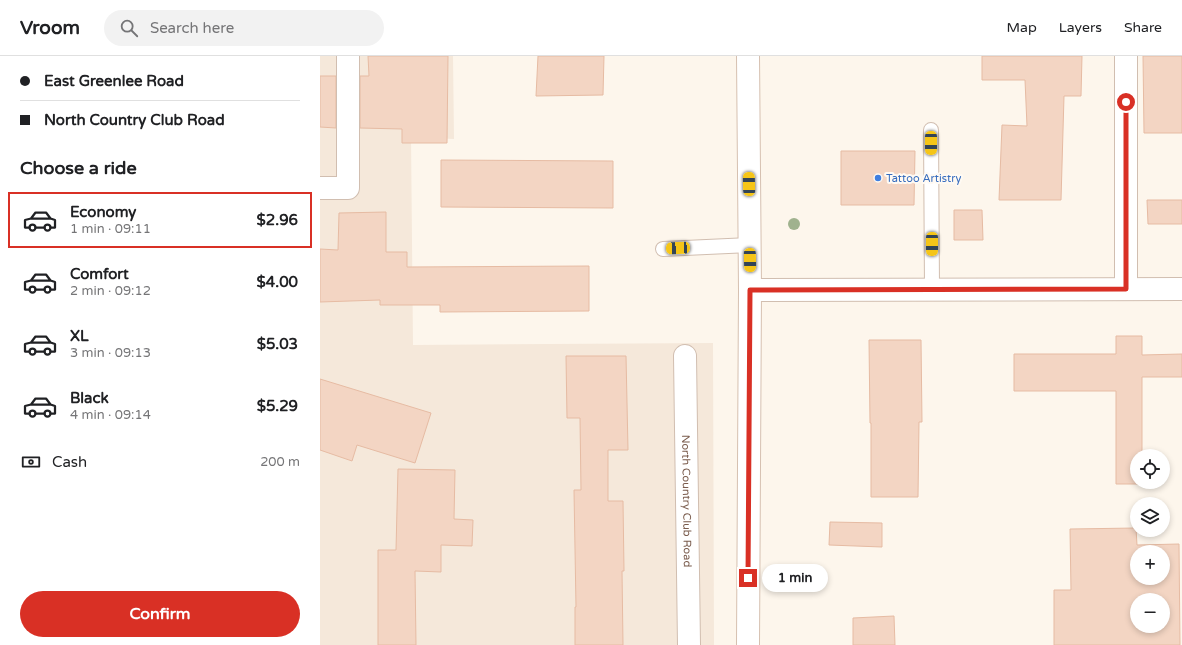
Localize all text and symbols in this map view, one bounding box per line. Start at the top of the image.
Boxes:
search box [104,10,384,46]
text: Vroom [20,17,80,39]
icon: search [118,17,140,39]
text: Search here [150,19,234,37]
text: Map [1007,19,1037,36]
text: Layers [1059,19,1102,36]
text: Share [1124,19,1162,36]
text: East Greenlee Road [44,72,184,90]
route start [1117,93,1135,111]
text: North Country Club Road [44,111,225,129]
car [925,131,937,155]
text: Choose a ride [20,157,137,179]
car [743,172,755,196]
place label: Tattoo Artistry [886,172,961,185]
marker: Tattoo Artistry [873,173,883,183]
icon: car [22,202,58,238]
text: Economy [70,203,136,221]
text: $2.96 [257,211,298,229]
text: 1 min · 09:11 [70,221,151,237]
car [926,232,938,256]
car [666,241,690,255]
car [744,248,756,272]
icon: car [22,264,58,300]
text: Comfort [70,265,129,283]
text: $4.00 [257,273,298,291]
text: 2 min · 09:12 [70,283,151,299]
icon: car [22,326,58,362]
text: XL [70,327,89,345]
text: $5.03 [257,335,298,353]
text: 3 min · 09:13 [70,345,151,361]
icon: car [22,388,58,424]
text: Black [70,389,109,407]
text: $5.29 [257,397,298,415]
text: 4 min · 09:14 [70,407,151,423]
street label: North Country Club Road [680,435,694,567]
map controls [1130,449,1170,633]
button: locate [1130,449,1170,489]
icon: cash [20,451,42,473]
text: Cash [52,453,87,471]
text: 200 m [260,454,300,470]
button: layers [1130,497,1170,537]
button: + [1130,545,1170,585]
callout: 1 min [762,564,828,592]
route end [739,569,757,587]
text: 1 min [778,570,812,586]
button: Confirm [20,591,300,637]
button: − [1130,593,1170,633]

